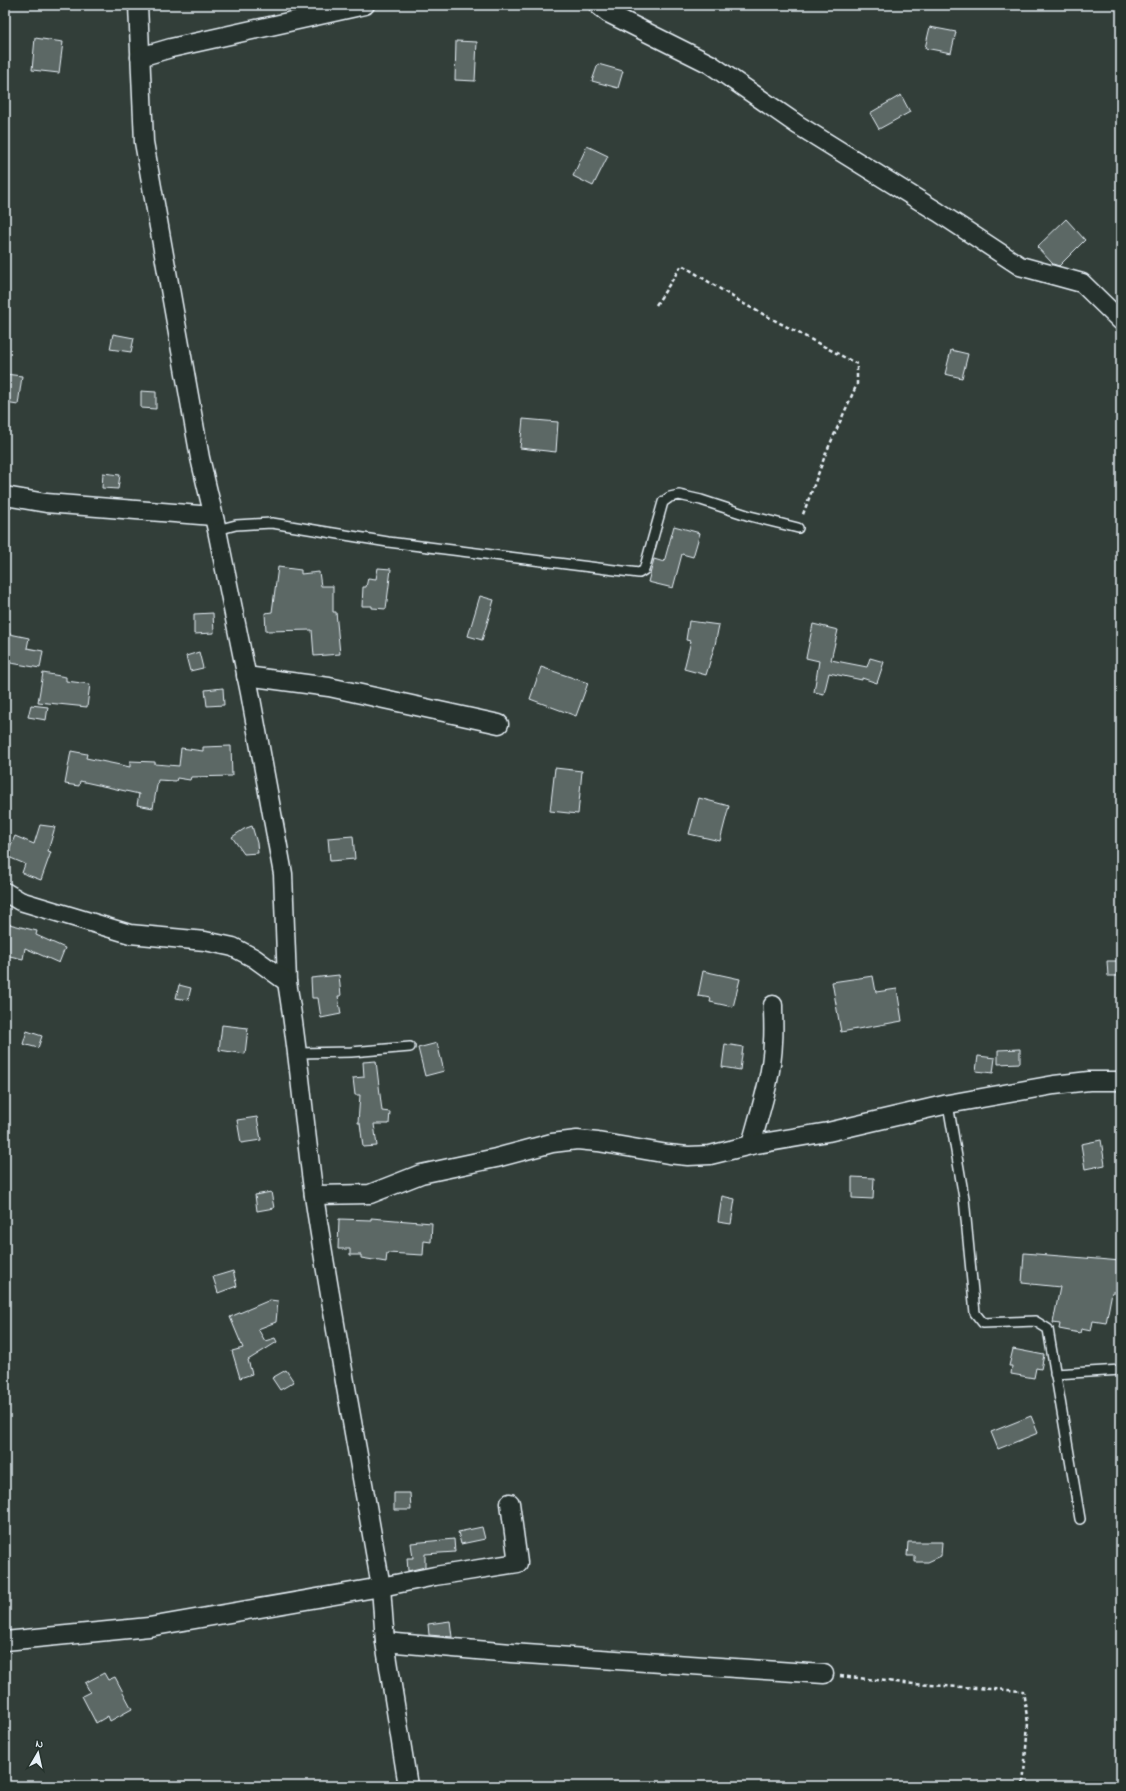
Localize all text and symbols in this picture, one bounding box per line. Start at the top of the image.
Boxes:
north arrow [18,1733,58,1773]
text: N [34,1736,44,1753]

